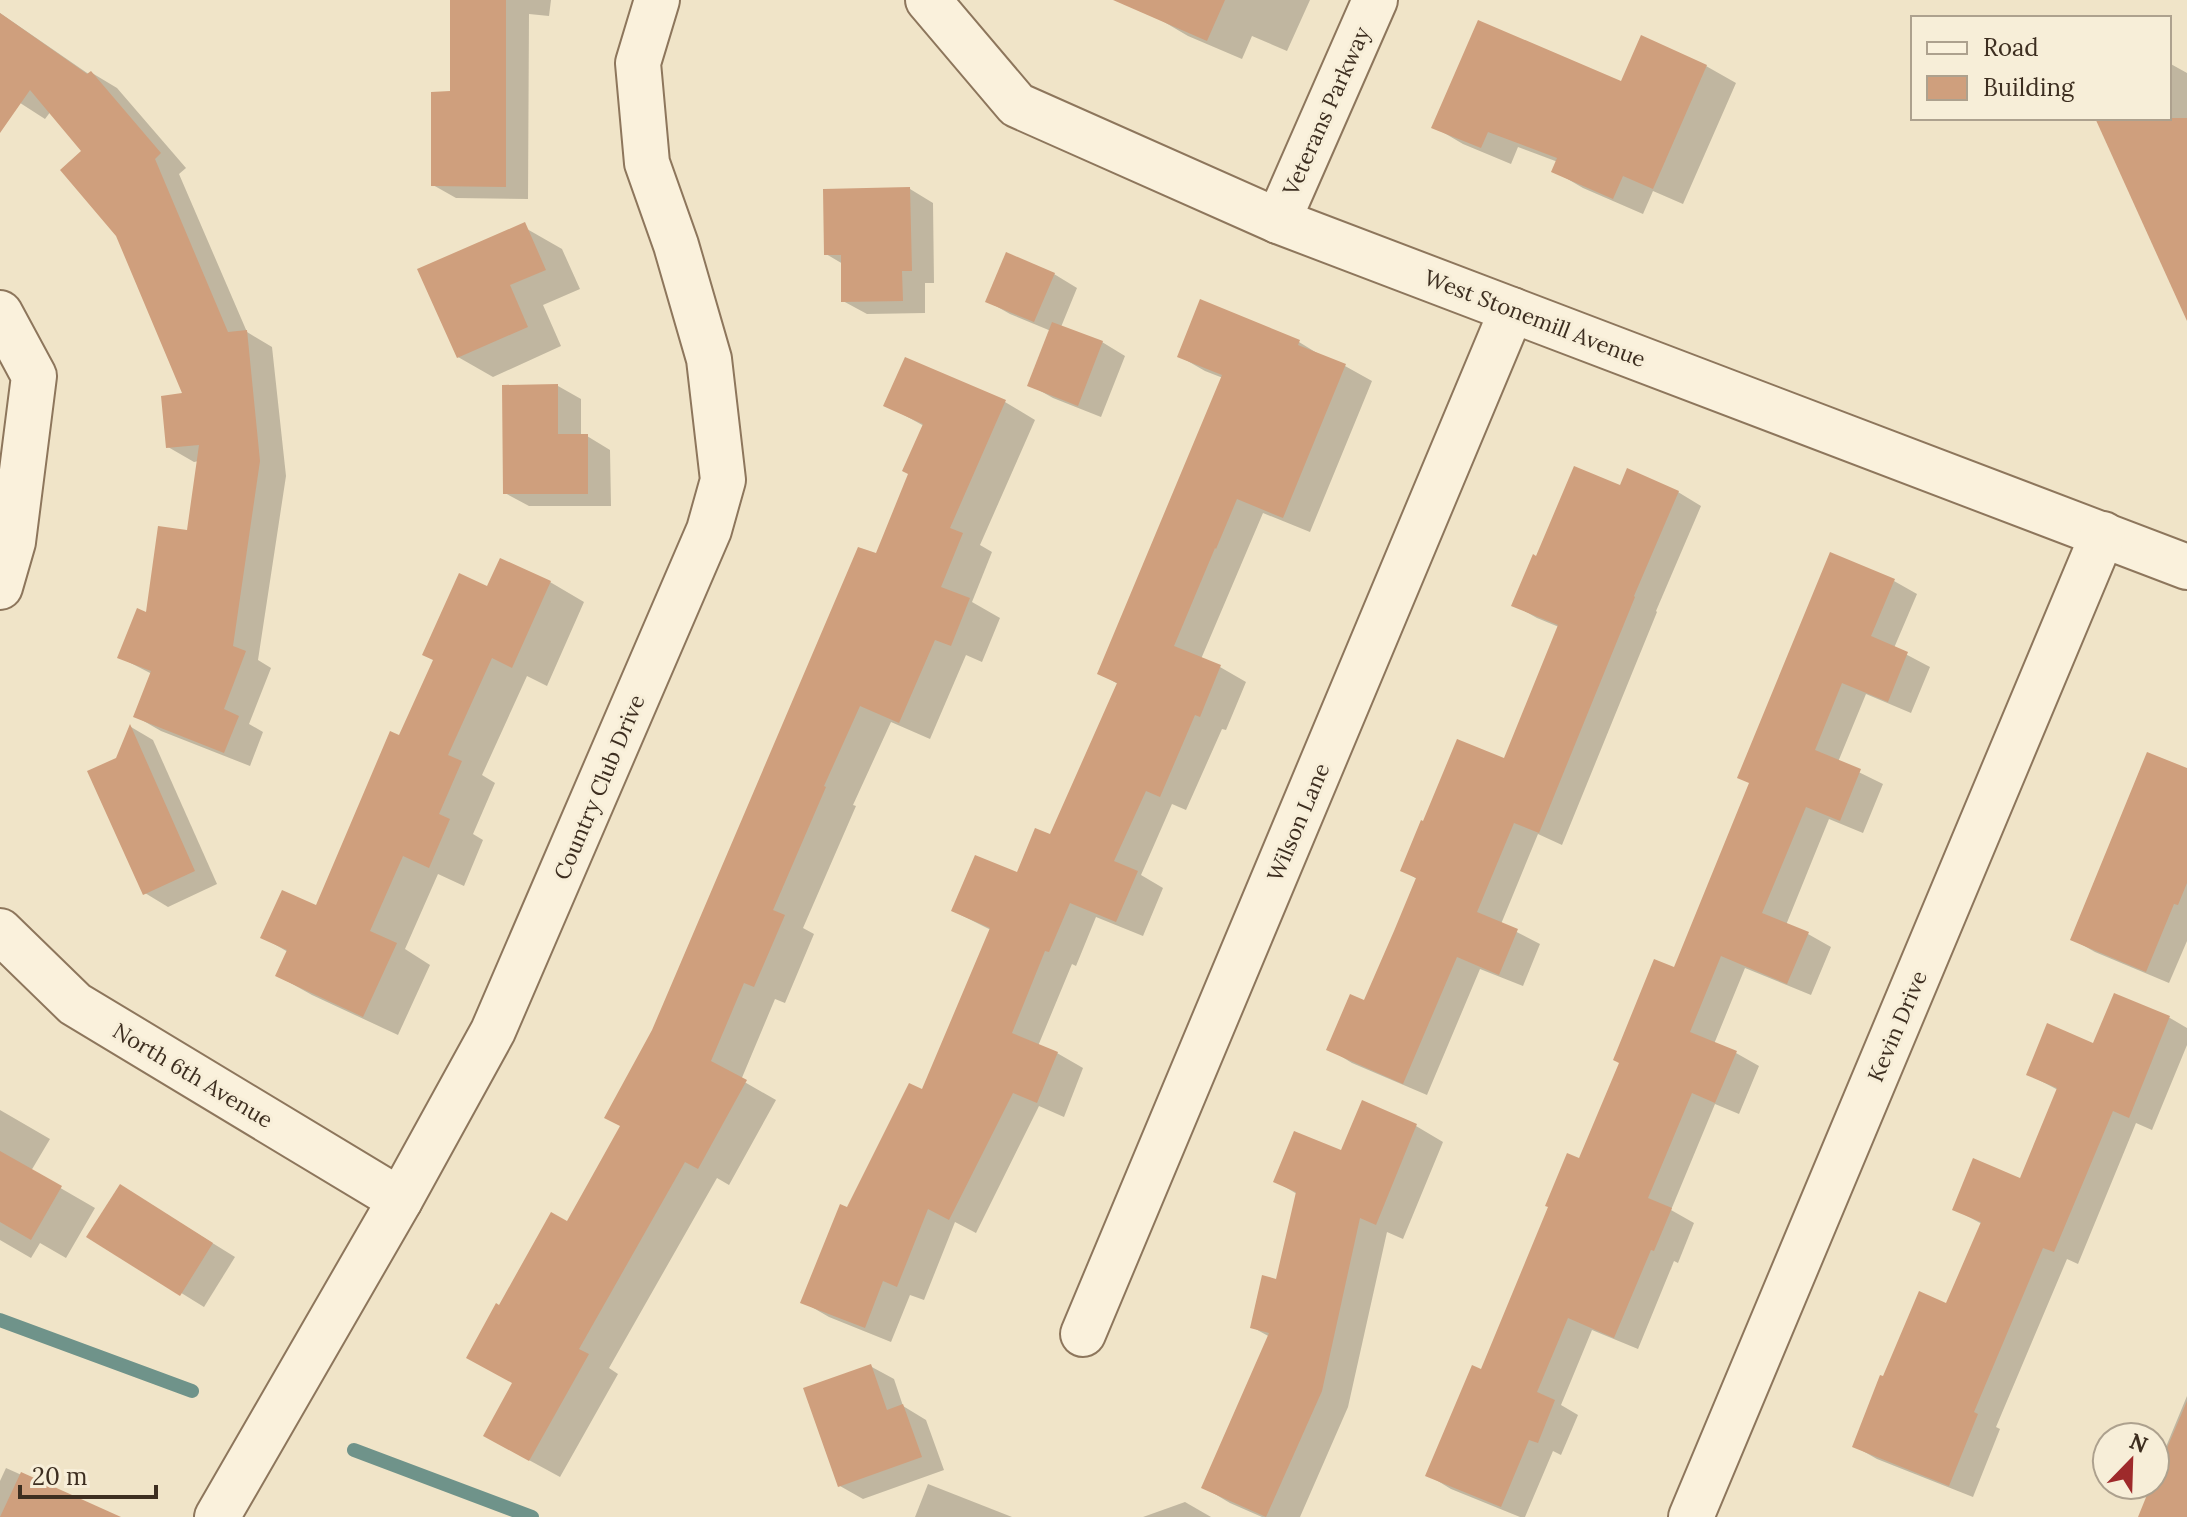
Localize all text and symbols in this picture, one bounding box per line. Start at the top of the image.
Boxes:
legend [1911,16,2171,120]
street label: Veterans Parkway [1276,22,1376,201]
text: Road [1983,32,2039,63]
text: Building [1983,72,2075,103]
street label: West Stonemill Avenue [1420,263,1650,373]
street label: Country Club Drive [547,690,651,884]
street label: Wilson Lane [1261,759,1335,885]
street label: Kevin Drive [1861,966,1933,1086]
street label: North 6th Avenue [108,1016,278,1134]
north arrow [2091,1421,2171,1501]
text: N [2126,1426,2152,1459]
scale bar [20,1449,156,1499]
text: 20 m [32,1461,88,1492]

